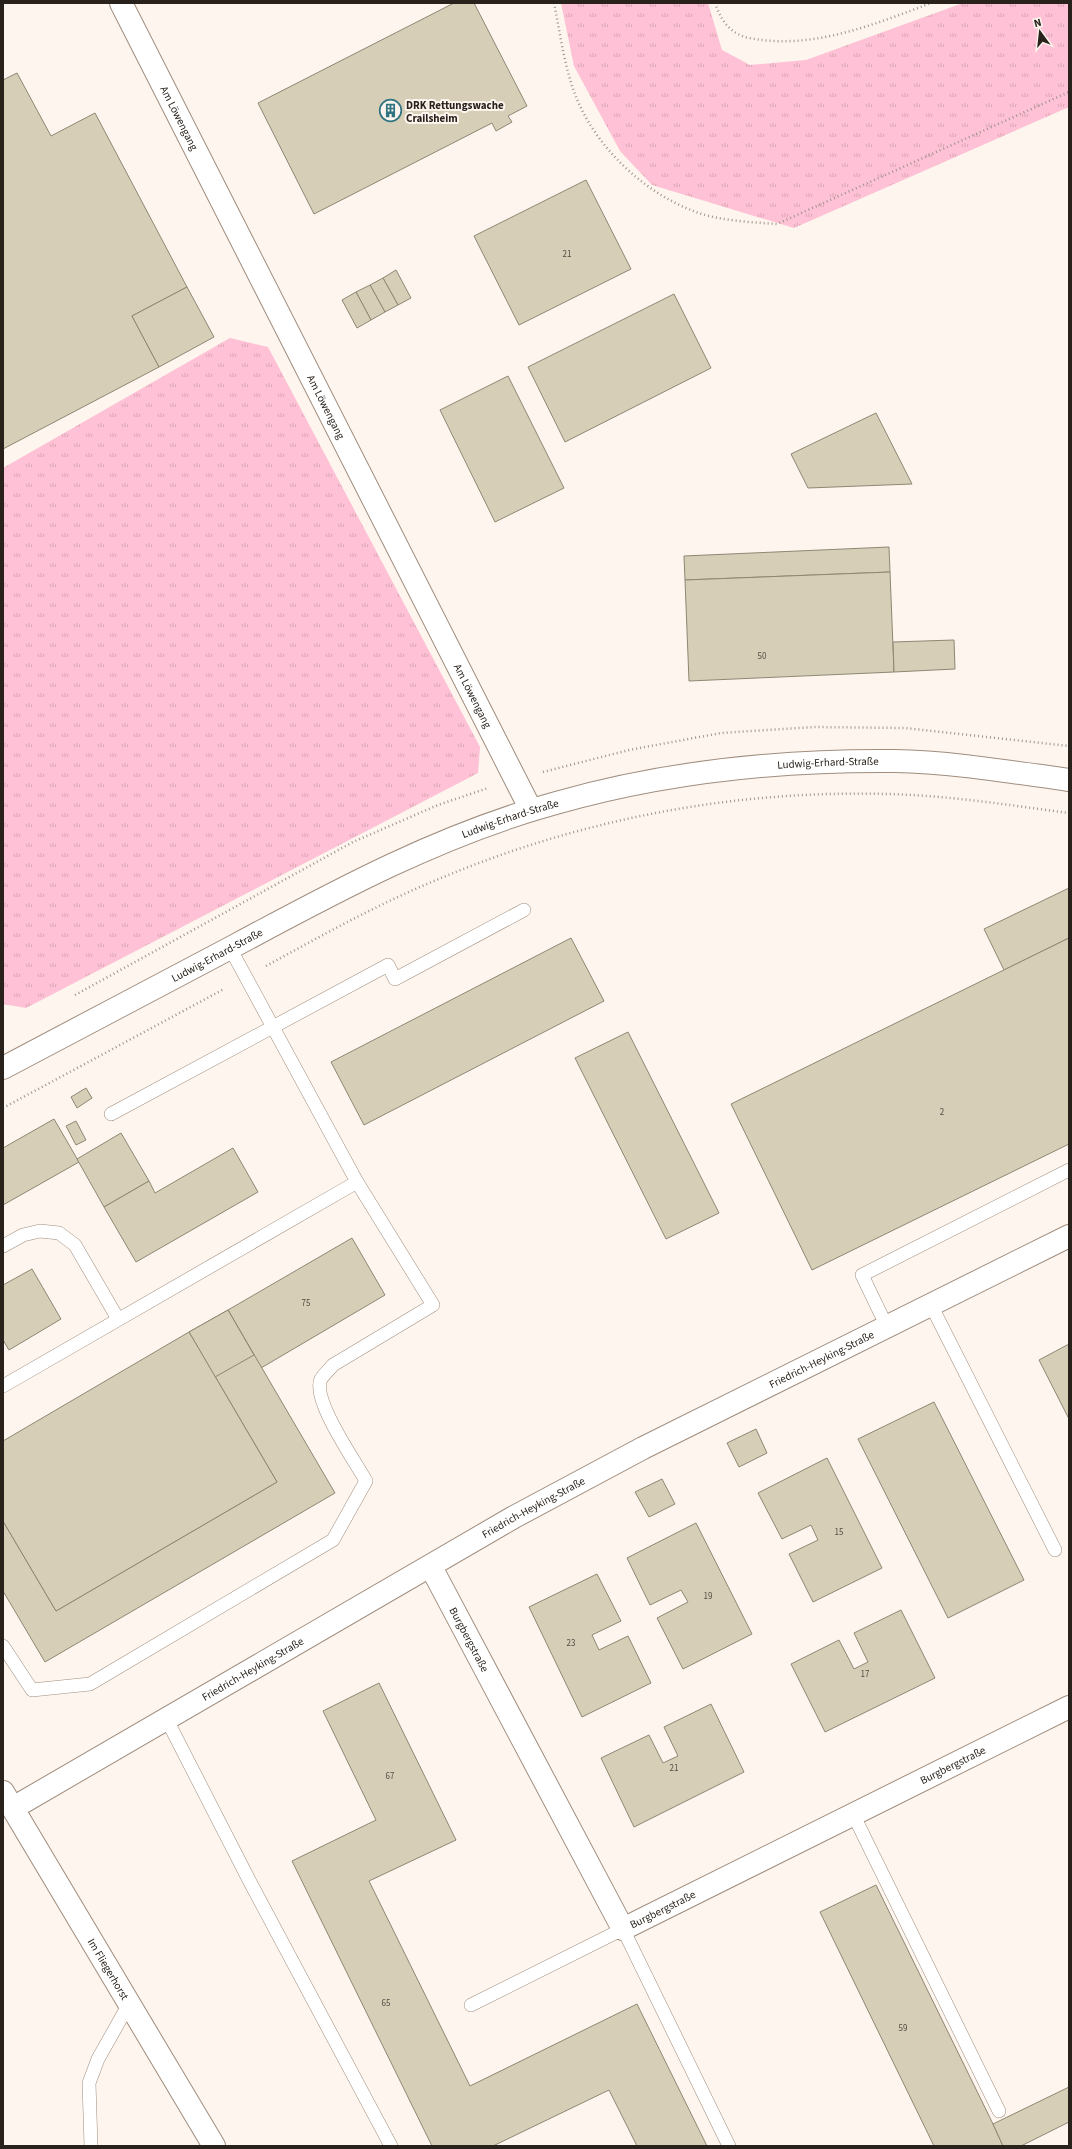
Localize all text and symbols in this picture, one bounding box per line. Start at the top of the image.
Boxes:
north arrow [1020,12,1060,52]
text: N [1032,15,1043,31]
street label: Am Löwengang [157,83,202,153]
building icon: DRK Rettungswache Crailsheim [377,98,403,124]
place label: DRK Rettungswache Crailsheim [406,98,504,126]
house number: 21 [563,248,571,261]
street label: Am Löwengang [304,372,349,442]
house number: 50 [758,650,767,663]
street label: Am Löwengang [450,661,496,731]
street label: Ludwig-Erhard-Straße [777,753,879,772]
street label: Ludwig-Erhard-Straße [459,795,561,841]
street label: Ludwig-Erhard-Straße [169,924,266,985]
house number: 2 [940,1106,945,1119]
house number: 75 [302,1297,311,1310]
street label: Friedrich-Heyking-Straße [766,1327,877,1392]
street label: Friedrich-Heyking-Straße [479,1473,588,1542]
house number: 15 [835,1526,844,1539]
house number: 19 [704,1590,713,1603]
street label: Burgbergstraße [446,1604,493,1675]
street label: Friedrich-Heyking-Straße [199,1633,307,1704]
house number: 23 [567,1637,576,1650]
house number: 17 [861,1668,870,1681]
street label: Burgbergstraße [917,1742,989,1788]
house number: 21 [670,1762,678,1775]
house number: 67 [386,1770,395,1783]
street label: Burgbergstraße [627,1886,698,1932]
street label: Im Fliegerhorst [84,1935,133,2003]
house number: 65 [382,1997,391,2010]
house number: 59 [899,2022,908,2035]

